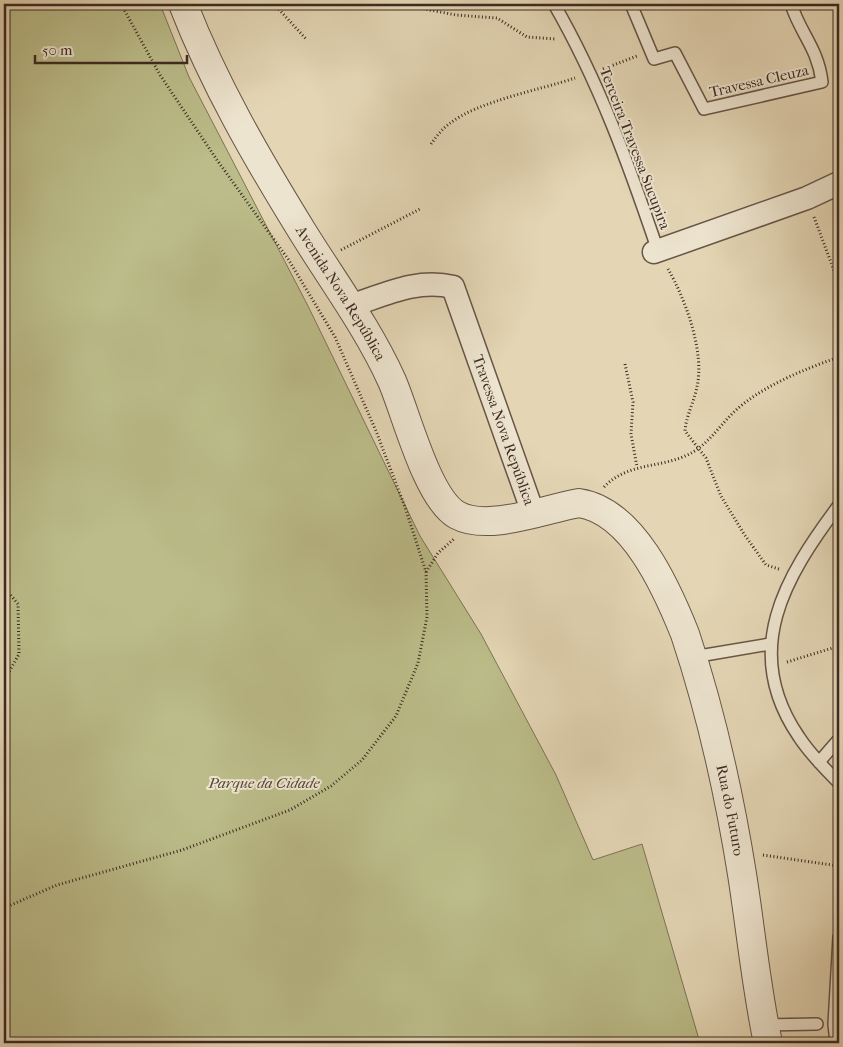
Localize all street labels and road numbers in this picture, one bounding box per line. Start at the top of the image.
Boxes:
street label: Travessa Cleuza [707,61,812,101]
street label: Terceira Travessa Sucupira [596,64,675,233]
street label: Avenida Nova República [291,222,390,365]
street label: Travessa Nova República [469,352,539,509]
street label: Rua do Futuro [712,763,748,858]

